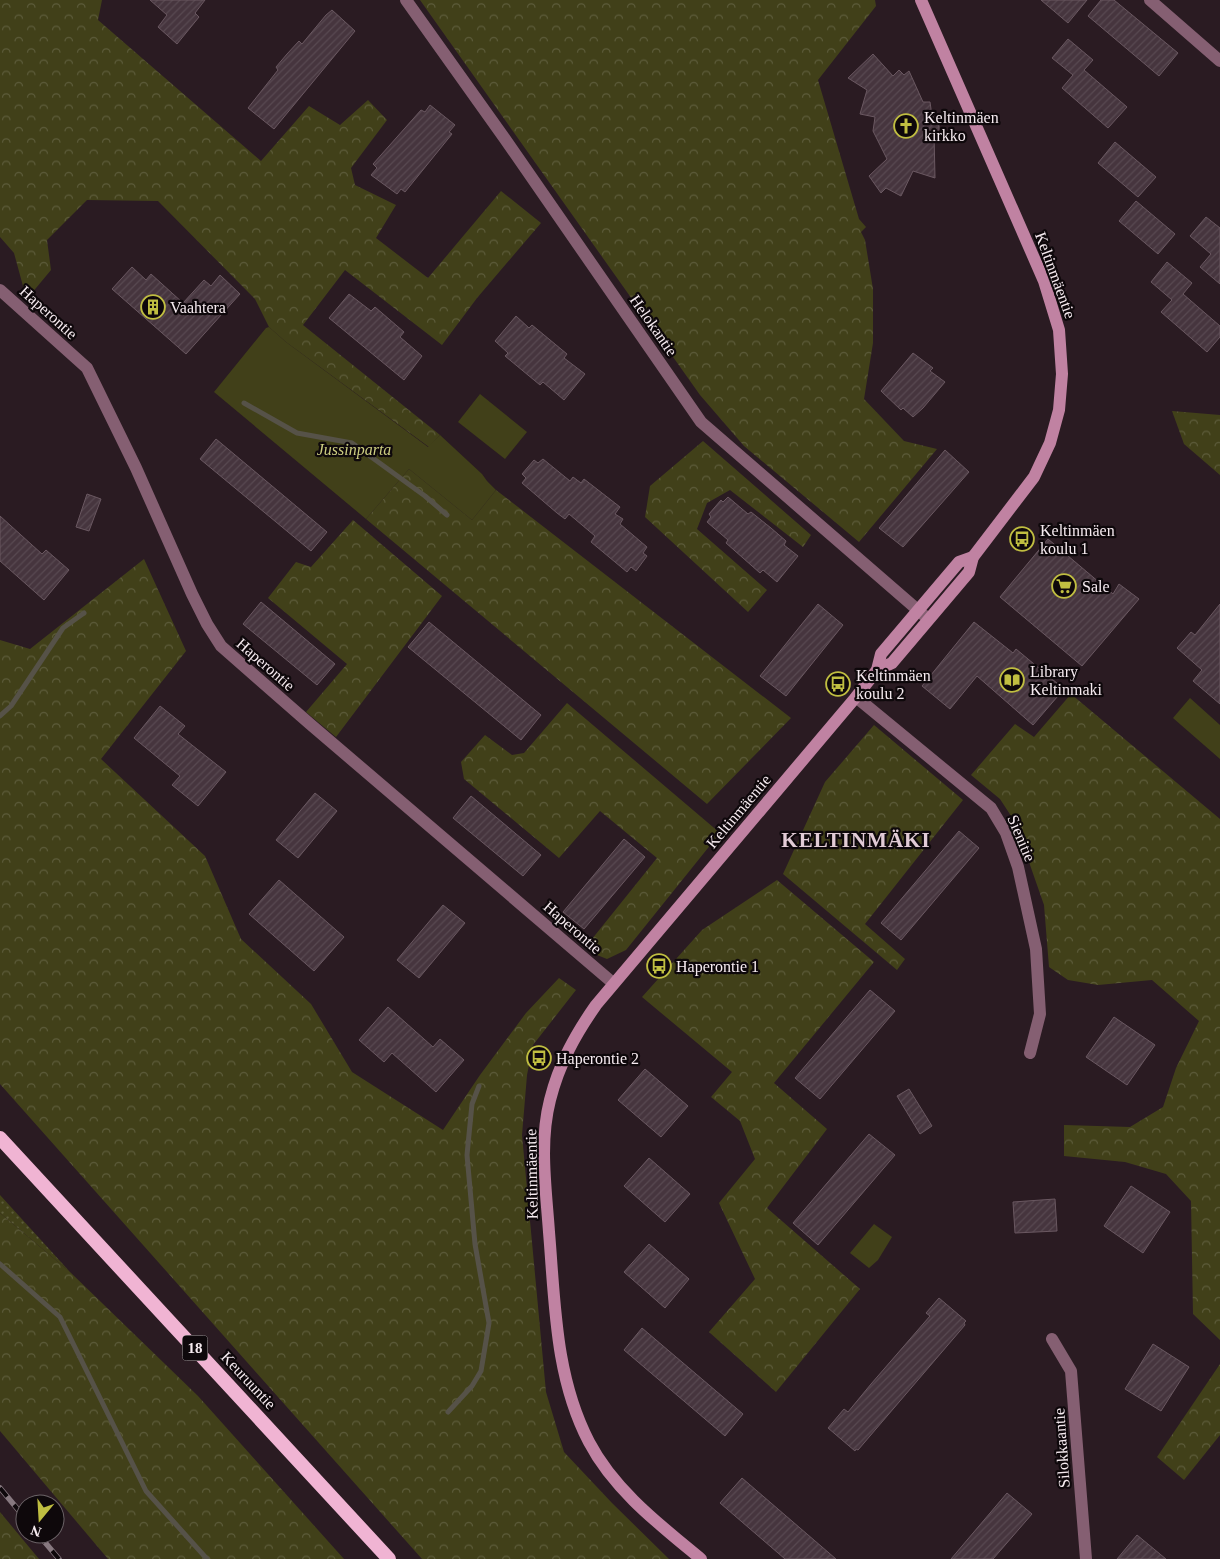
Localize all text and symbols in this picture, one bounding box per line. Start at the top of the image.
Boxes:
place label: Keltinmäen kirkko [924,109,999,144]
church icon: Keltinmäen kirkko [893,113,919,139]
street label: Keltinmäentie [1032,230,1079,321]
street label: Haperontie [16,282,81,343]
street label: Helokantie [626,292,681,359]
building icon: Vaahtera [140,294,166,320]
place label: Vaahtera [170,299,226,316]
park label: Jussinparta [317,441,391,459]
place label: Keltinmäen koulu 1 [1040,522,1115,557]
bus stop icon: Keltinmäen koulu 1 [1009,526,1035,552]
supermarket icon: Sale [1051,573,1077,599]
place label: Sale [1082,578,1110,595]
street label: Haperontie [233,635,298,695]
place label: Library Keltinmaki [1030,663,1103,698]
place label: Keltinmäen koulu 2 [856,667,931,702]
library icon: Library Keltinmaki [999,667,1025,693]
bus stop icon: Keltinmäen koulu 2 [825,671,851,697]
street label: Keltinmäentie [703,771,774,852]
street label: Sienitie [1004,812,1039,864]
district label: KELTINMÄKI [781,828,931,852]
street label: Haperontie [540,898,605,958]
bus stop icon: Haperontie 1 [646,953,672,979]
place label: Haperontie 1 [676,958,759,976]
bus stop icon: Haperontie 2 [526,1045,552,1071]
place label: Haperontie 2 [556,1050,639,1068]
street label: Keltinmäentie [522,1129,541,1219]
road number: 18 [182,1336,208,1360]
street label: Keuruuntie [218,1348,279,1412]
street label: Silokkaantie [1050,1407,1073,1488]
north arrow [15,1494,65,1544]
text: N [29,1522,43,1540]

